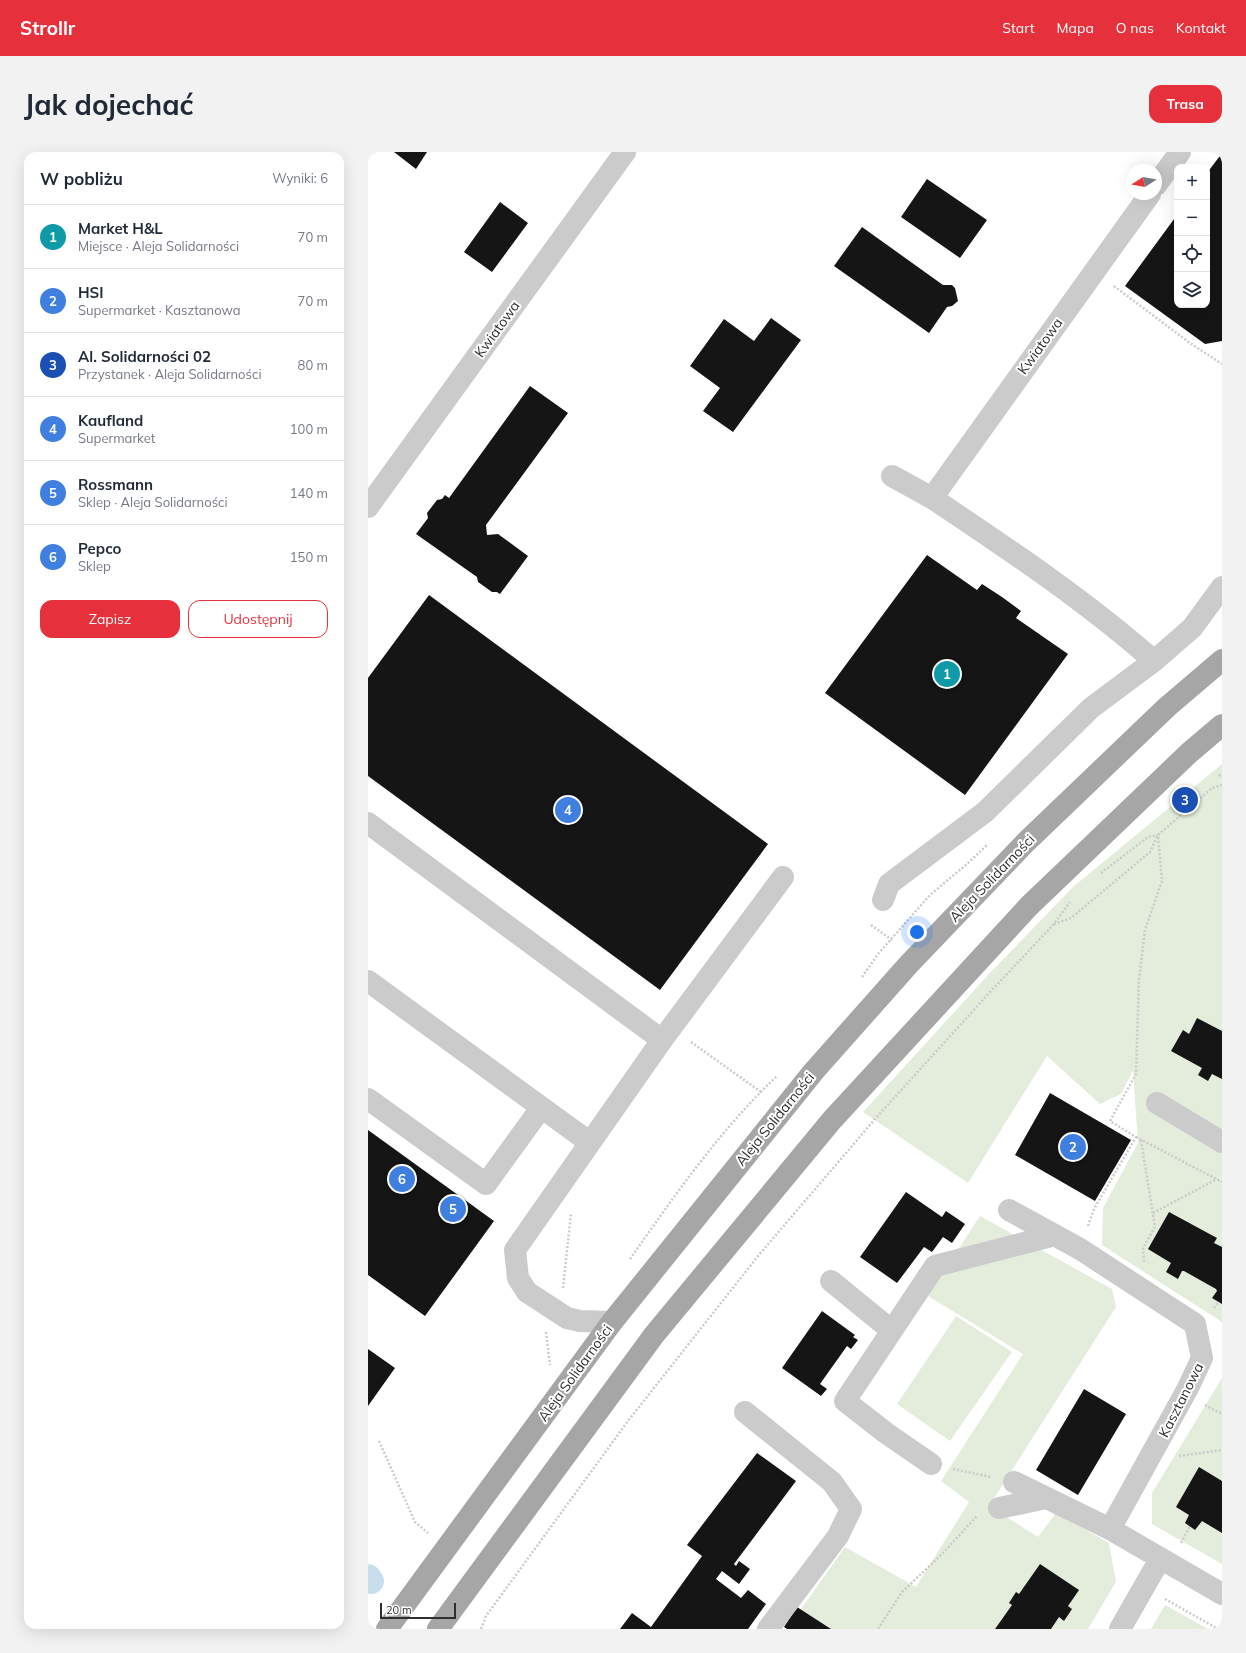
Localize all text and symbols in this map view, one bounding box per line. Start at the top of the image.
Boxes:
text: Strollr [20,16,75,40]
text: Start [1002,19,1035,37]
text: Mapa [1057,19,1094,37]
text: O nas [1116,19,1154,37]
text: Kontakt [1176,19,1226,37]
button: Trasa [1149,85,1222,123]
text: Jak dojechać [24,87,194,122]
north arrow [1126,164,1162,200]
map controls [1174,164,1210,308]
button: + [1174,164,1210,200]
text: W pobliżu [40,168,123,189]
text: Wyniki: 6 [272,170,328,186]
button: − [1174,200,1210,236]
text: Market H&L [78,219,163,238]
text: 1 [49,229,57,245]
text: 70 m [298,229,328,245]
button: locate [1174,236,1210,272]
text: Miejsce · Aleja Solidarności [78,238,239,254]
button: layers [1174,272,1210,308]
text: HSI [78,283,104,302]
text: 2 [49,293,57,309]
text: 70 m [298,293,328,309]
street label: Kwiatowa [470,297,524,361]
text: Supermarket · Kasztanowa [78,302,241,318]
street label: Kwiatowa [1013,314,1067,378]
text: Al. Solidarności 02 [78,347,211,366]
text: 3 [49,357,57,373]
text: 80 m [298,357,328,373]
text: Przystanek · Aleja Solidarności [78,366,261,382]
text: Kaufland [78,411,143,430]
text: 4 [49,421,57,437]
text: 100 m [290,421,328,437]
text: Supermarket [78,430,155,446]
text: Rossmann [78,475,153,494]
text: 5 [49,485,57,501]
text: 140 m [290,485,328,501]
text: Sklep · Aleja Solidarności [78,494,228,510]
text: Pepco [78,539,121,558]
text: 6 [49,549,57,565]
text: 150 m [290,549,328,565]
text: Sklep [78,558,111,574]
button: Zapisz [40,600,180,638]
button: Udostępnij [188,600,328,638]
pin: 1 [934,659,960,689]
pin: 3 [1172,785,1198,815]
pin: 4 [555,795,581,825]
street label: Aleja Solidarności [945,830,1039,926]
your location [907,922,927,942]
street label: Aleja Solidarności [732,1069,818,1169]
pin: 2 [1060,1132,1086,1162]
pin: 6 [389,1164,415,1194]
pin: 5 [440,1194,466,1224]
street label: Aleja Solidarności [534,1321,616,1425]
street label: Kasztanowa [1155,1360,1207,1440]
scale bar [380,1601,456,1620]
text: 20 m [386,1603,412,1617]

